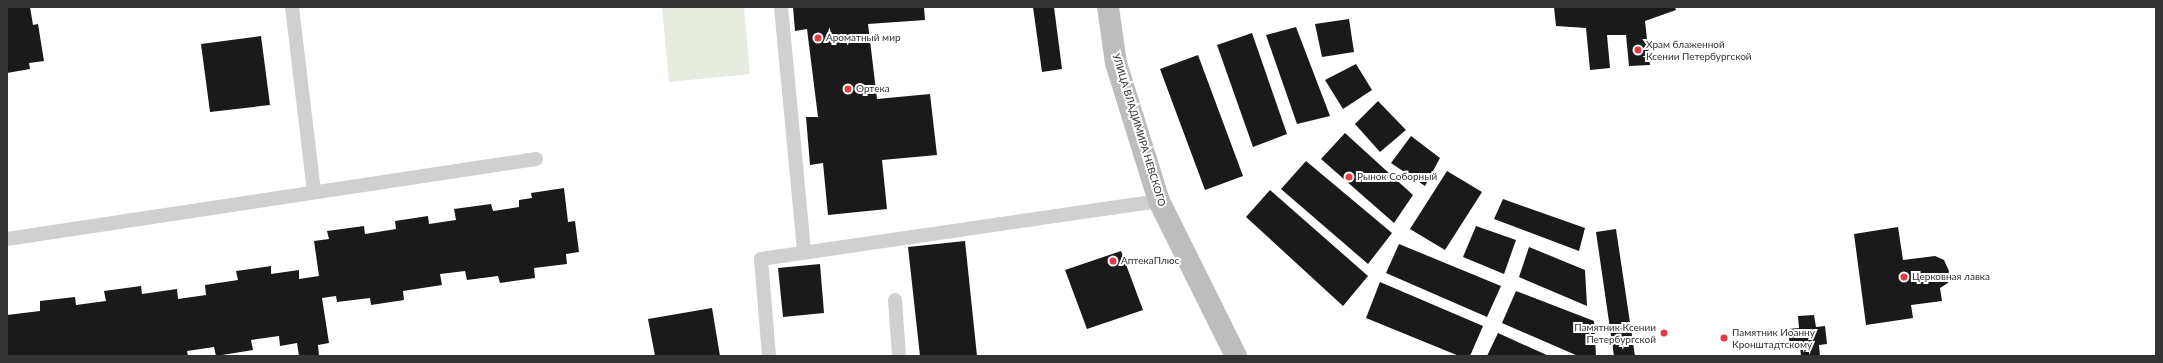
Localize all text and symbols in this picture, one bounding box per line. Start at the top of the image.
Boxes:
place label: Ароматный мир [826,32,901,44]
marker: Ароматный мир [813,33,823,43]
place label: Храм блаженной Ксении Петербургской [1646,38,1752,62]
marker: Храм блаженной Ксении Петербургской [1633,45,1643,55]
street label: УЛИЦА ВЛАДИМИРА НЕВСКОГО [1110,52,1168,208]
place label: Ортека [856,83,890,95]
marker: Ортека [843,84,853,94]
place label: Рынок Соборный [1357,171,1437,183]
marker: Рынок Соборный [1344,172,1354,182]
place label: АптекаПлюс [1121,255,1179,267]
marker: АптекаПлюс [1108,256,1118,266]
place label: Церковная лавка [1912,271,1990,283]
marker: Церковная лавка [1899,272,1909,282]
place label: Памятник Ксении Петербургской [1574,321,1656,344]
place label: Памятник Иоанну Кронштадтскому [1732,326,1815,350]
marker: Памятник Ксении Петербургской [1659,328,1669,338]
marker: Памятник Иоанну Кронштадтскому [1719,333,1729,343]

